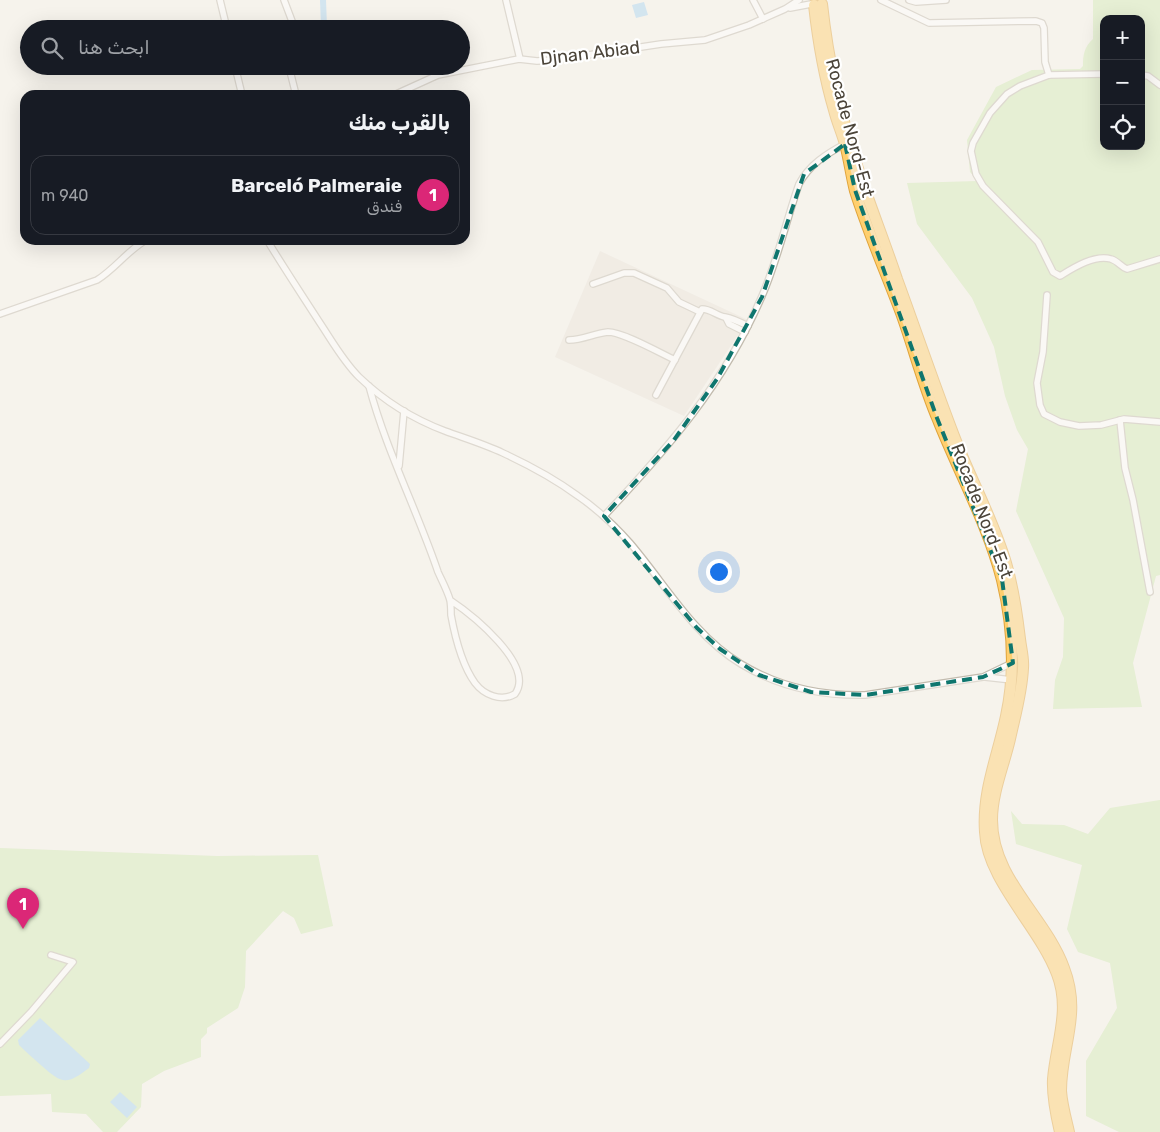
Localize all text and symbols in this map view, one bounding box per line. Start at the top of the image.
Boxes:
map controls [1100,15,1145,150]
button: + [1100,15,1145,60]
search box [20,20,470,75]
icon: search [38,34,66,62]
text: ابحث هنا [78,36,150,59]
street label: Djnan Abiad [539,36,641,70]
street label: Rocade Nord-Est [821,56,879,200]
button: − [1100,60,1145,105]
button: locate [1100,105,1145,150]
text: بالقرب منك [349,110,450,135]
text: Barceló Palmeraie [231,174,402,197]
text: 940 m [41,186,89,205]
text: 1 [429,186,437,205]
text: فندق [367,197,402,216]
street label: Rocade Nord-Est [946,440,1018,582]
your location [706,559,732,585]
pin: 1 [7,888,39,929]

